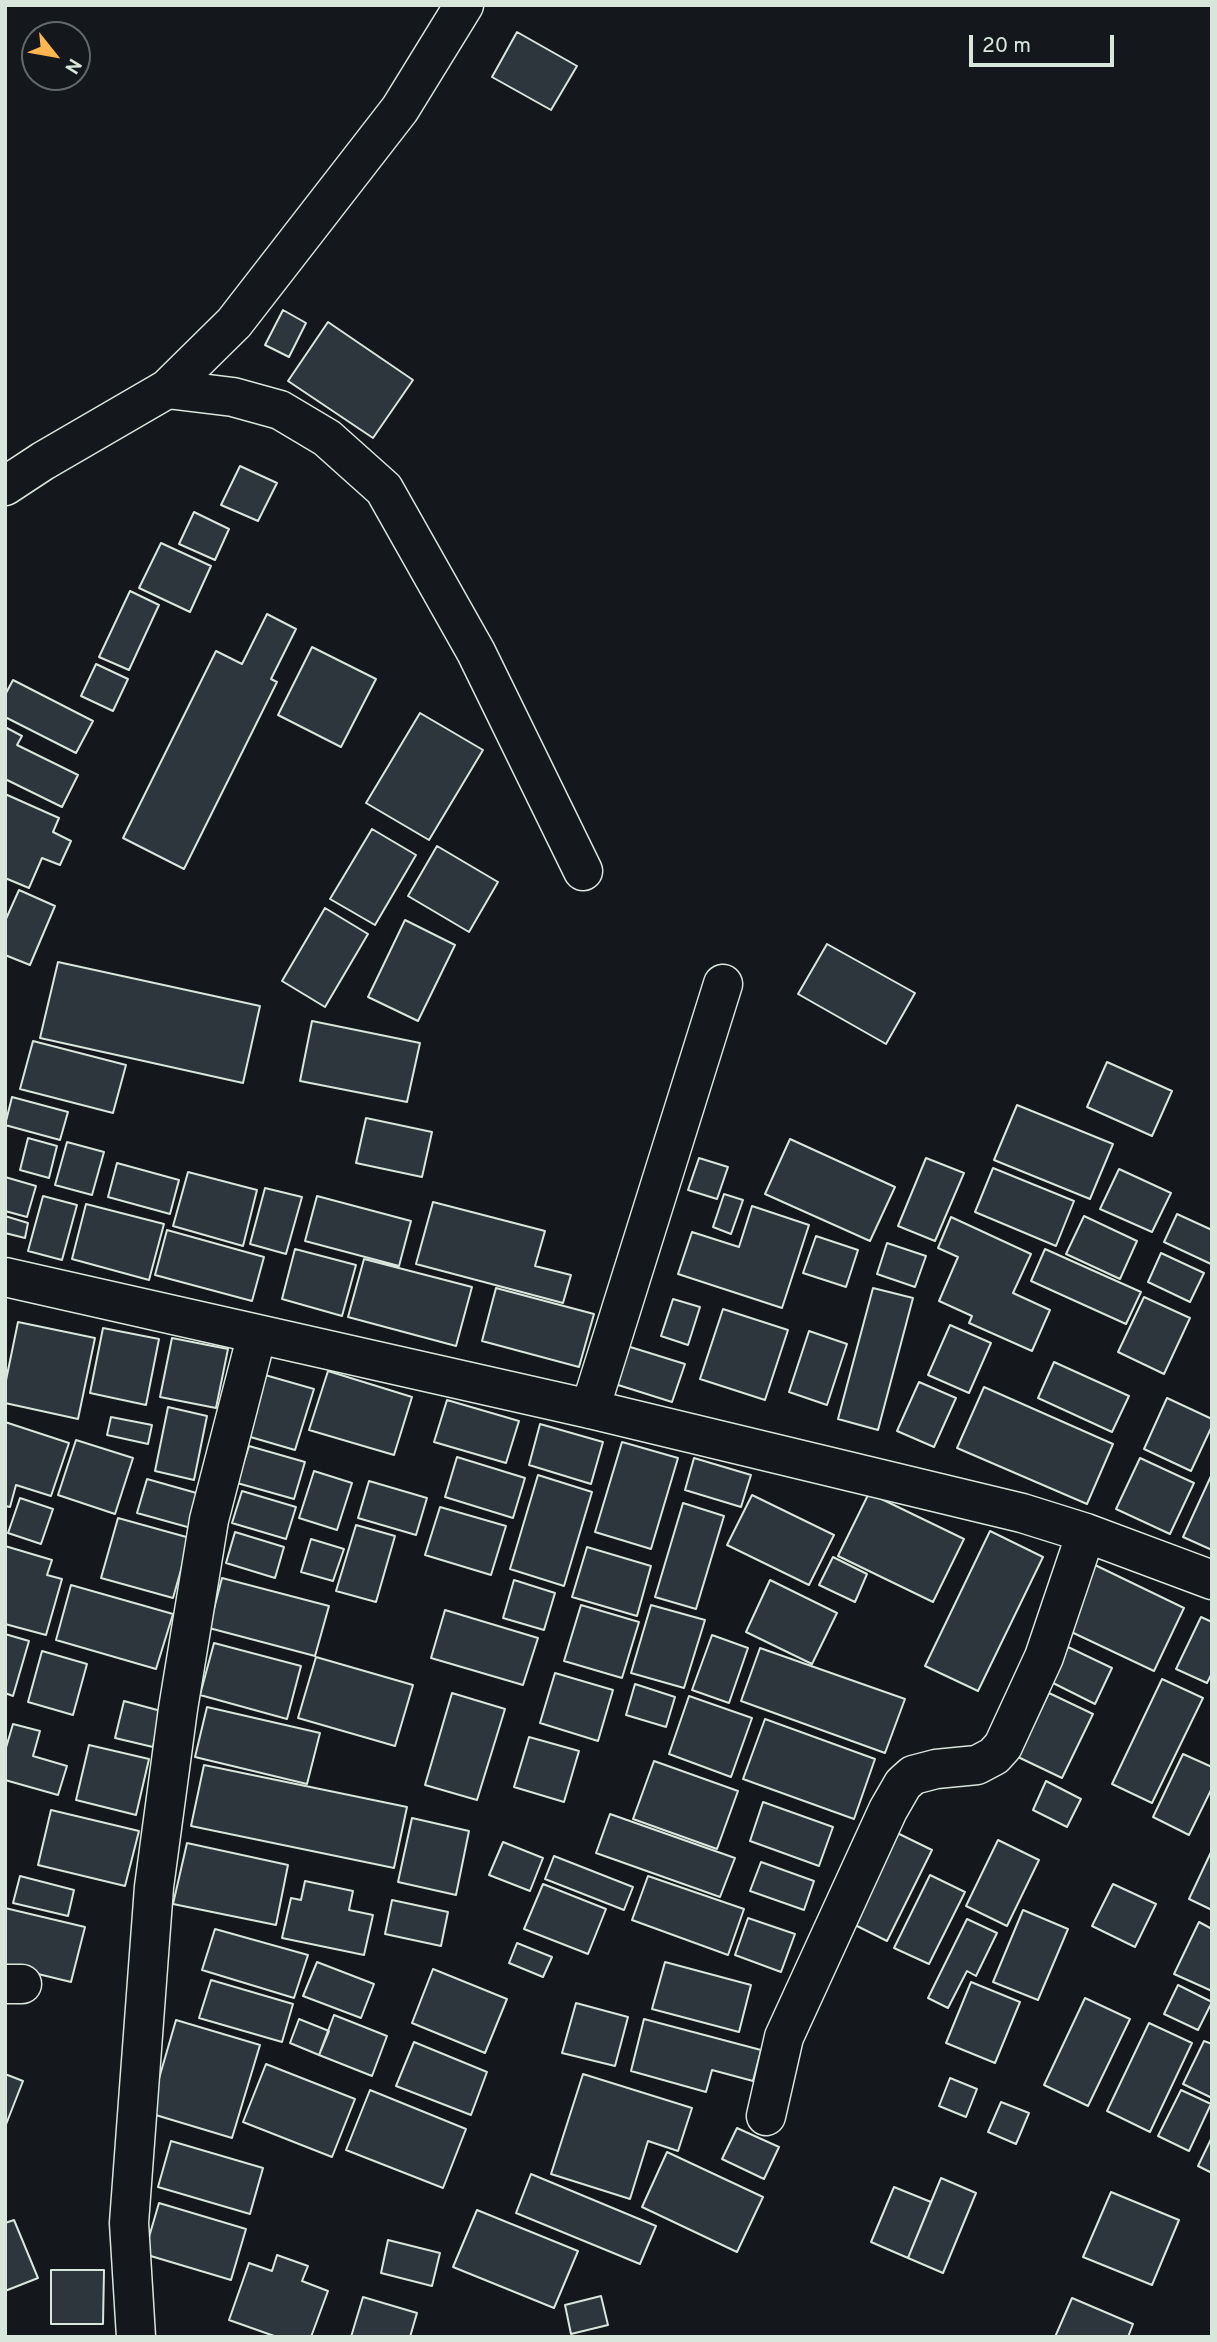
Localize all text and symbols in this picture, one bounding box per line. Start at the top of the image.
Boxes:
north arrow [21,21,91,91]
scale bar [972,21,1117,65]
text: 20 m [982,33,1031,60]
text: N [58,54,86,78]

